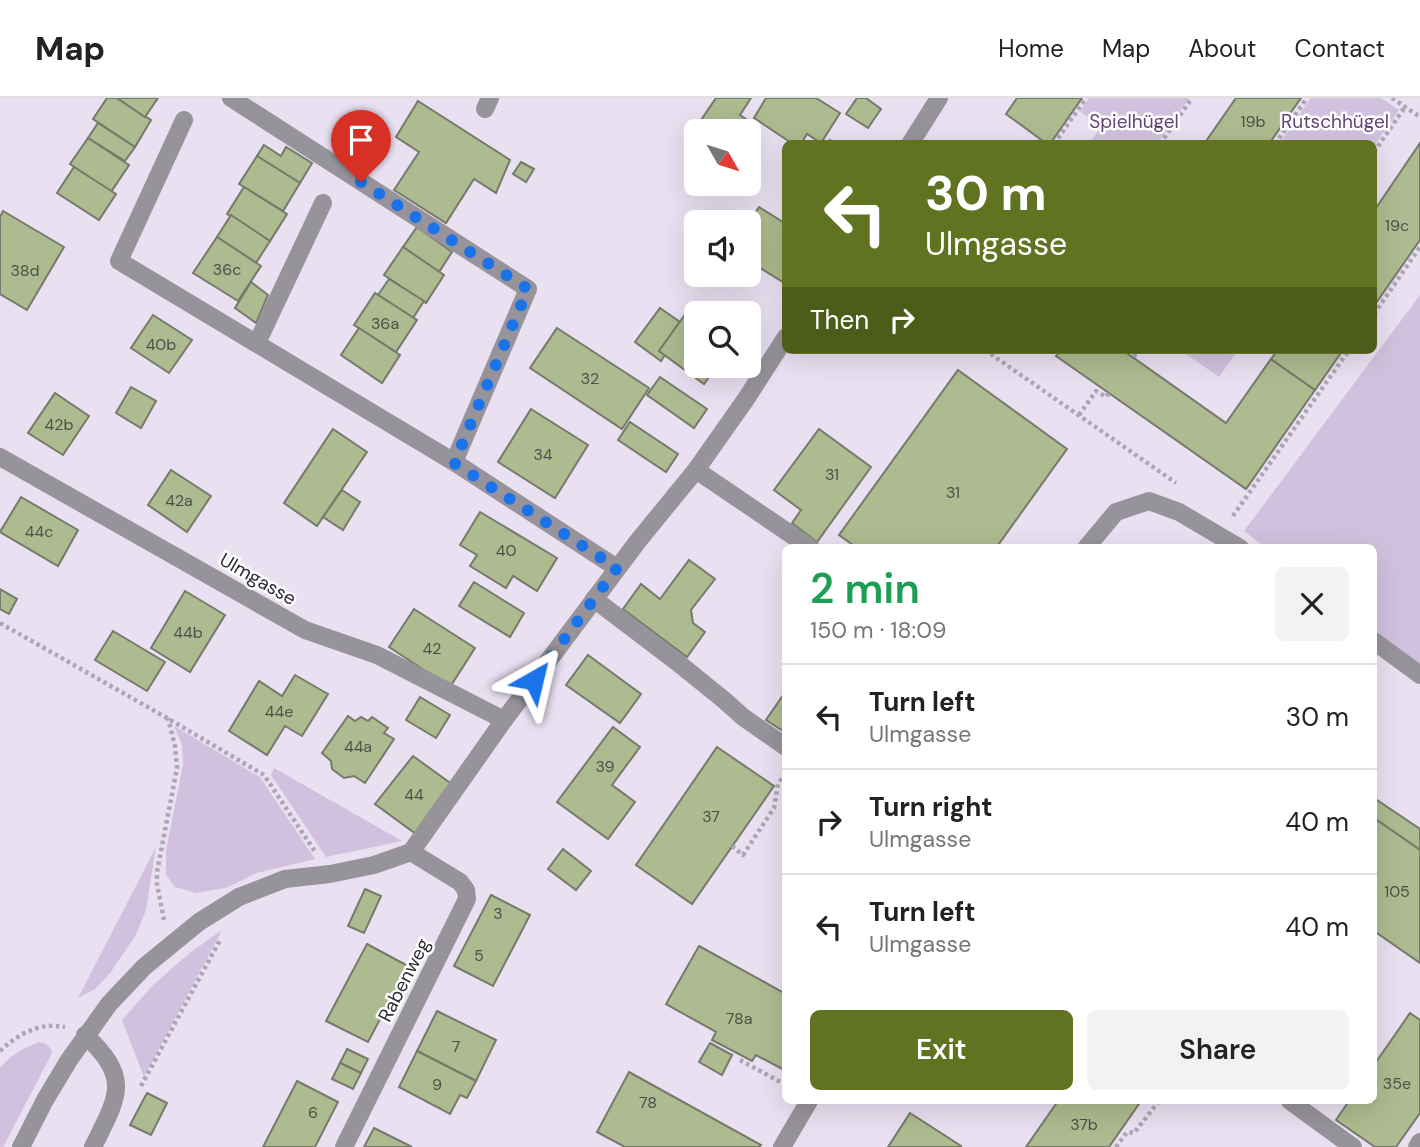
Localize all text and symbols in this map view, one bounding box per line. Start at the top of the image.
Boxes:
text: Map [35,27,105,70]
text: Home [998,33,1064,64]
text: Map [1102,33,1150,64]
text: About [1188,33,1257,64]
text: Contact [1295,33,1385,64]
park label: Spielhügel [1089,109,1179,134]
park label: Rutschhügel [1281,109,1389,134]
pin [331,110,391,182]
house number: 19b [1240,111,1266,132]
north arrow [684,119,761,196]
map controls [684,119,761,378]
icon: arrive [342,121,380,159]
text: 30 m [925,161,1047,225]
icon: left [810,168,901,259]
button: sound [684,210,761,287]
house number: 19c [1385,215,1409,236]
text: Ulmgasse [925,223,1067,265]
house number: 36c [213,259,241,280]
house number: 38d [10,260,40,281]
button: search [684,301,761,378]
icon: right [883,301,921,339]
text: Then [810,303,869,337]
house number: 36a [371,313,399,334]
house number: 40b [146,334,176,355]
house number: 32 [581,368,599,389]
house number: 42b [45,414,73,435]
house number: 34 [533,444,553,465]
house number: 31 [825,464,839,485]
house number: 31 [946,482,960,503]
house number: 42a [165,490,193,511]
house number: 44c [25,521,53,542]
house number: 40 [496,540,516,561]
street label: Ulmgasse [215,547,301,611]
text: 2 min [810,561,920,616]
button: close [1275,567,1349,641]
text: 150 m · 18:09 [810,615,946,645]
house number: 44b [173,622,203,643]
house number: 42 [423,638,441,659]
position arrow [497,643,571,717]
text: Turn left [869,685,976,719]
icon: left [810,698,848,736]
text: 30 m [1286,700,1349,734]
house number: 44e [265,701,293,722]
text: Ulmgasse [869,719,971,749]
house number: 44a [344,736,372,757]
house number: 39 [595,756,615,777]
house number: 44 [404,784,424,805]
text: Turn right [869,790,993,824]
icon: right [810,803,848,841]
text: 40 m [1285,805,1349,839]
house number: 37 [702,806,720,827]
text: Ulmgasse [869,824,971,854]
house number: 105 [1384,881,1410,902]
text: Turn left [869,895,976,929]
house number: 3 [493,903,503,924]
icon: left [810,908,848,946]
text: 40 m [1285,910,1349,944]
text: Ulmgasse [869,929,971,959]
street label: Rabenweg [372,934,436,1026]
house number: 5 [474,945,484,966]
house number: 78a [726,1008,752,1029]
button: Exit [810,1010,1073,1090]
button: Share [1087,1010,1349,1090]
house number: 7 [452,1036,460,1057]
house number: 35e [1383,1073,1411,1094]
house number: 9 [432,1074,442,1095]
house number: 78 [639,1092,657,1113]
house number: 6 [308,1102,318,1123]
house number: 37b [1070,1114,1098,1135]

